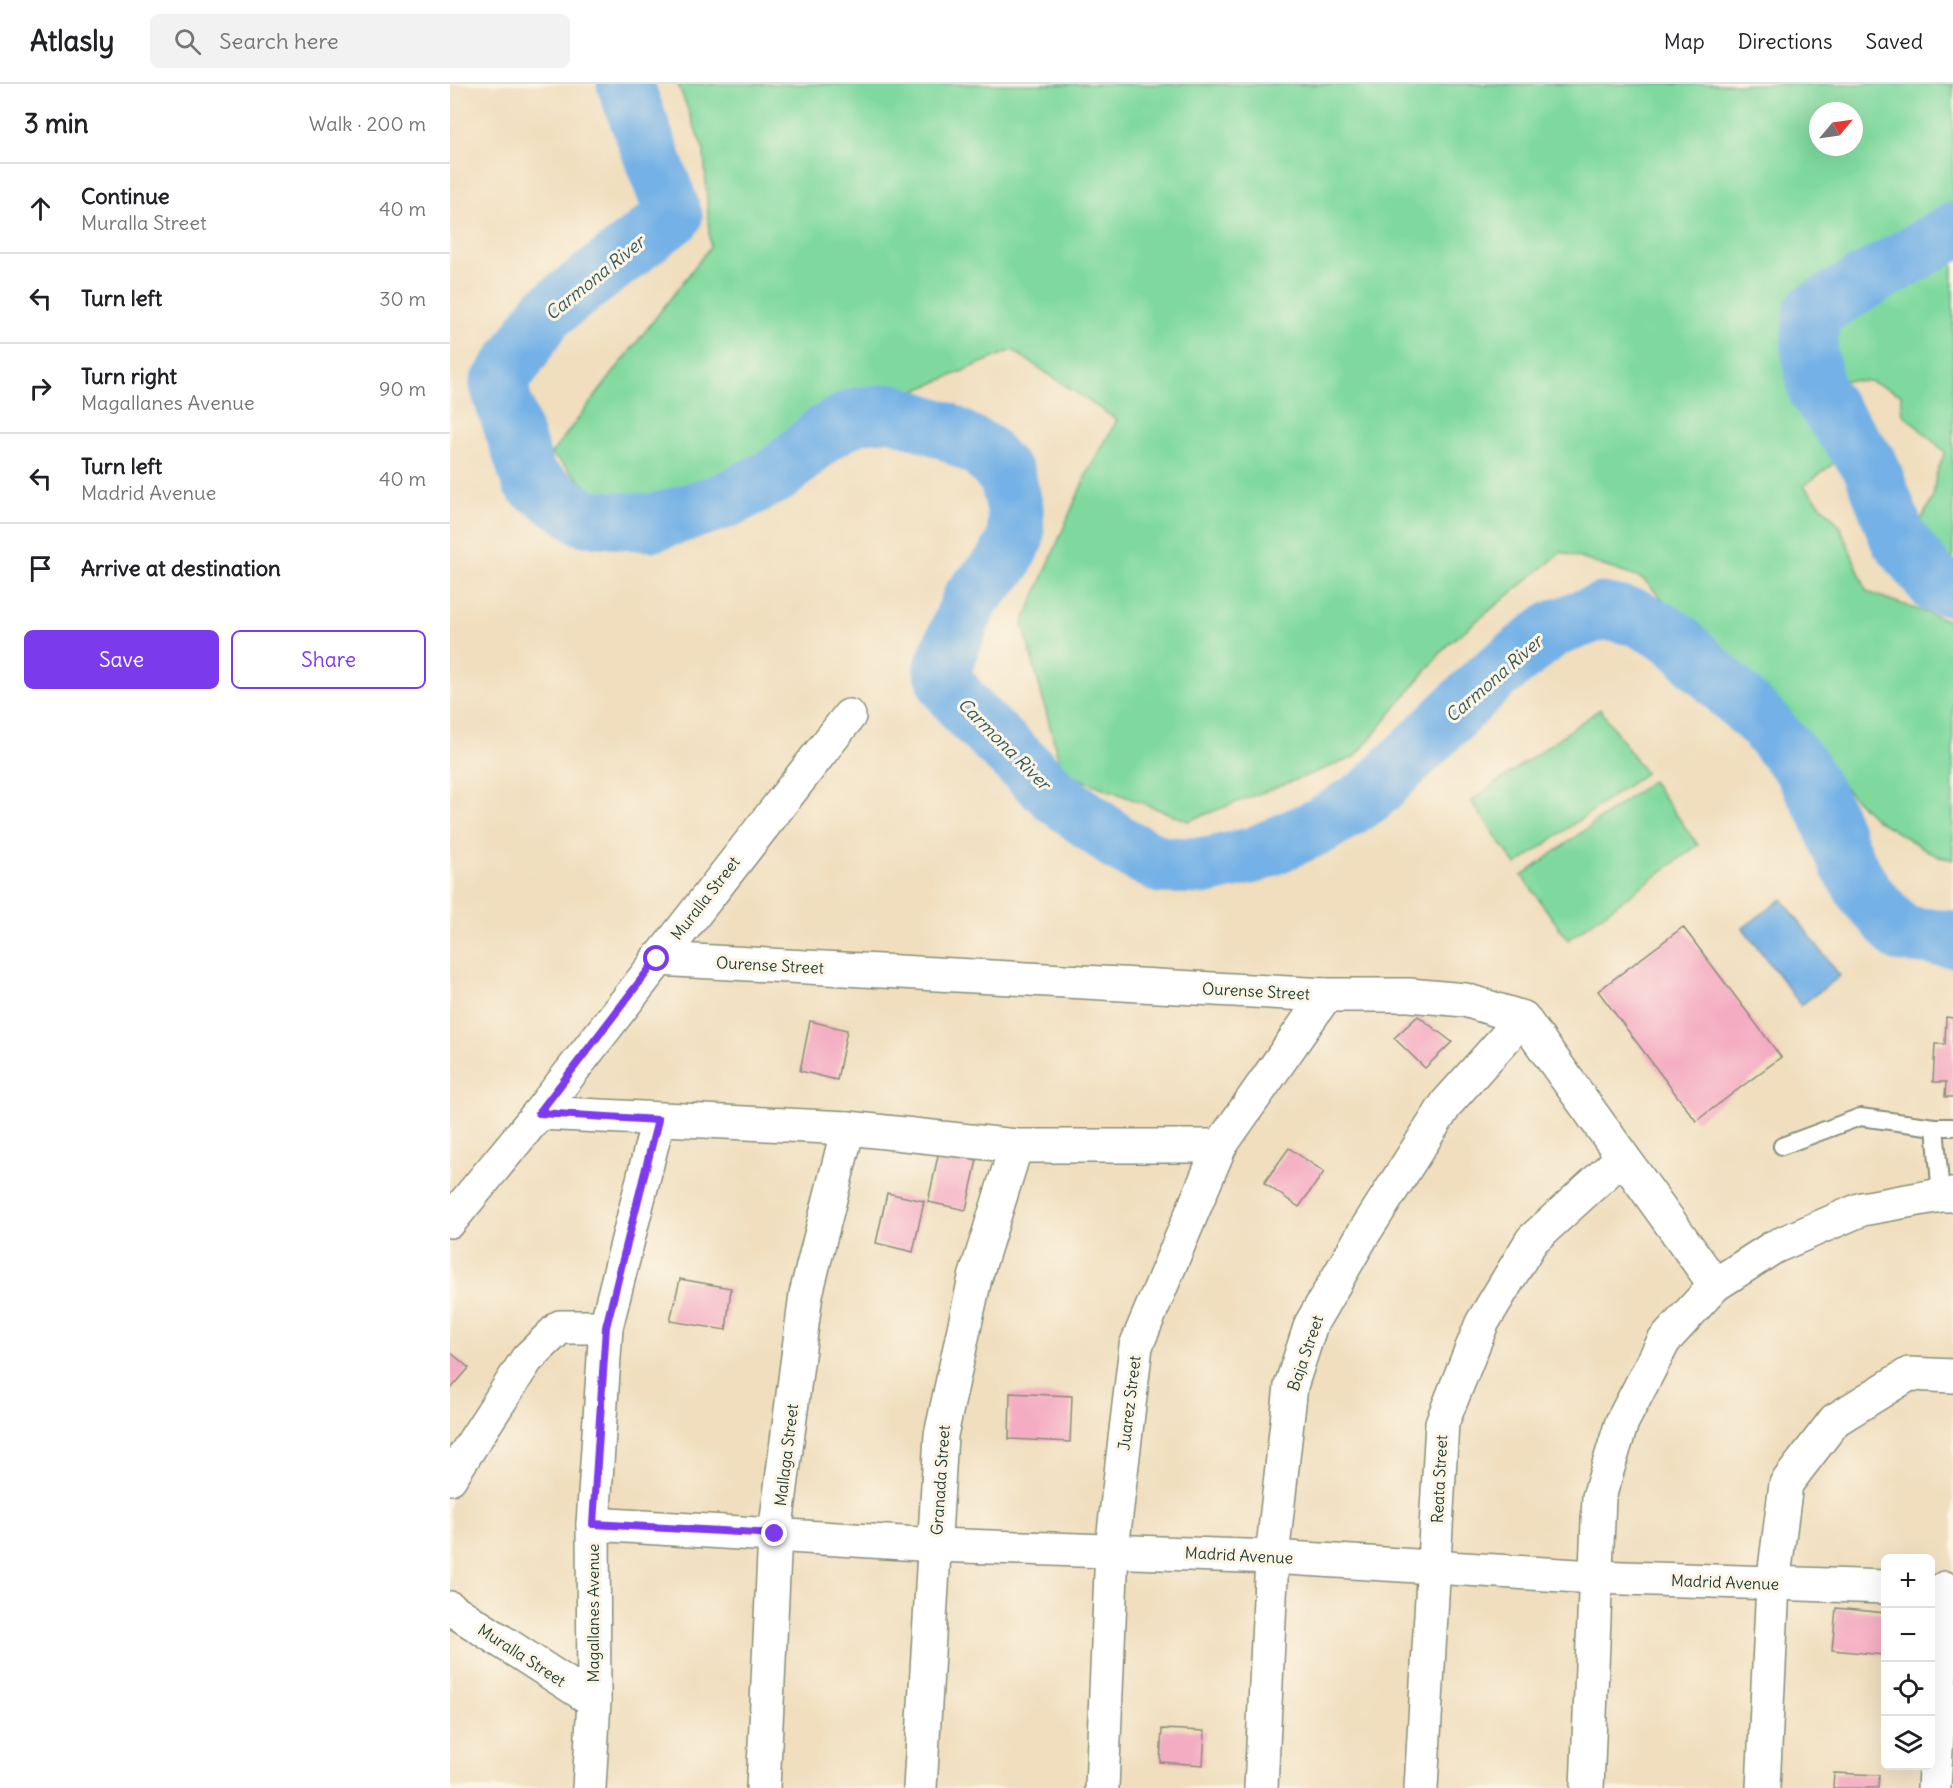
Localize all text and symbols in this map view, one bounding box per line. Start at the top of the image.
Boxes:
search box [150,14,570,68]
text: Atlasly [30,23,114,59]
icon: search [171,25,204,58]
text: Search here [219,27,339,55]
text: Map [1664,28,1705,55]
text: Directions [1738,28,1832,55]
text: Saved [1865,28,1923,55]
north arrow [1809,102,1863,156]
text: 3 min [24,107,89,140]
text: Walk · 200 m [309,111,426,136]
text: Continue [81,182,170,210]
icon: ahead [24,192,57,225]
text: 40 m [379,196,426,221]
text: Muralla Street [81,210,207,235]
water label: Carmona River [540,229,651,325]
icon: left [24,282,57,315]
text: Turn left [81,284,162,312]
text: 30 m [379,286,426,311]
text: Turn right [81,362,177,390]
icon: right [24,372,57,405]
text: 90 m [379,376,426,401]
text: Magallanes Avenue [81,390,255,415]
text: Turn left [81,452,162,480]
icon: left [24,462,57,495]
text: 40 m [379,466,426,491]
text: Madrid Avenue [81,480,216,505]
icon: arrive [24,552,57,585]
text: Arrive at destination [81,554,281,582]
water label: Carmona River [1440,628,1549,727]
button: Save [24,630,219,689]
button: Share [231,630,426,689]
water label: Carmona River [953,693,1057,797]
street label: Muralla Street [666,852,744,944]
route start [643,945,669,971]
street label: Ourense Street [716,952,825,978]
street label: Ourense Street [1202,978,1311,1004]
street label: Baja Street [1283,1312,1327,1394]
street label: Juarez Street [1113,1354,1145,1452]
street label: Mallaga Street [770,1402,802,1507]
street label: Granada Street [926,1424,954,1536]
street label: Reata Street [1427,1434,1451,1524]
route end [761,1520,787,1546]
street label: Madrid Avenue [1184,1542,1294,1568]
street label: Magallanes Avenue [583,1544,603,1682]
map controls [1881,1554,1935,1770]
button: + [1881,1554,1935,1608]
street label: Madrid Avenue [1671,1570,1779,1594]
button: − [1881,1608,1935,1662]
street label: Muralla Street [474,1619,570,1691]
button: locate [1881,1662,1935,1716]
button: layers [1881,1716,1935,1770]

